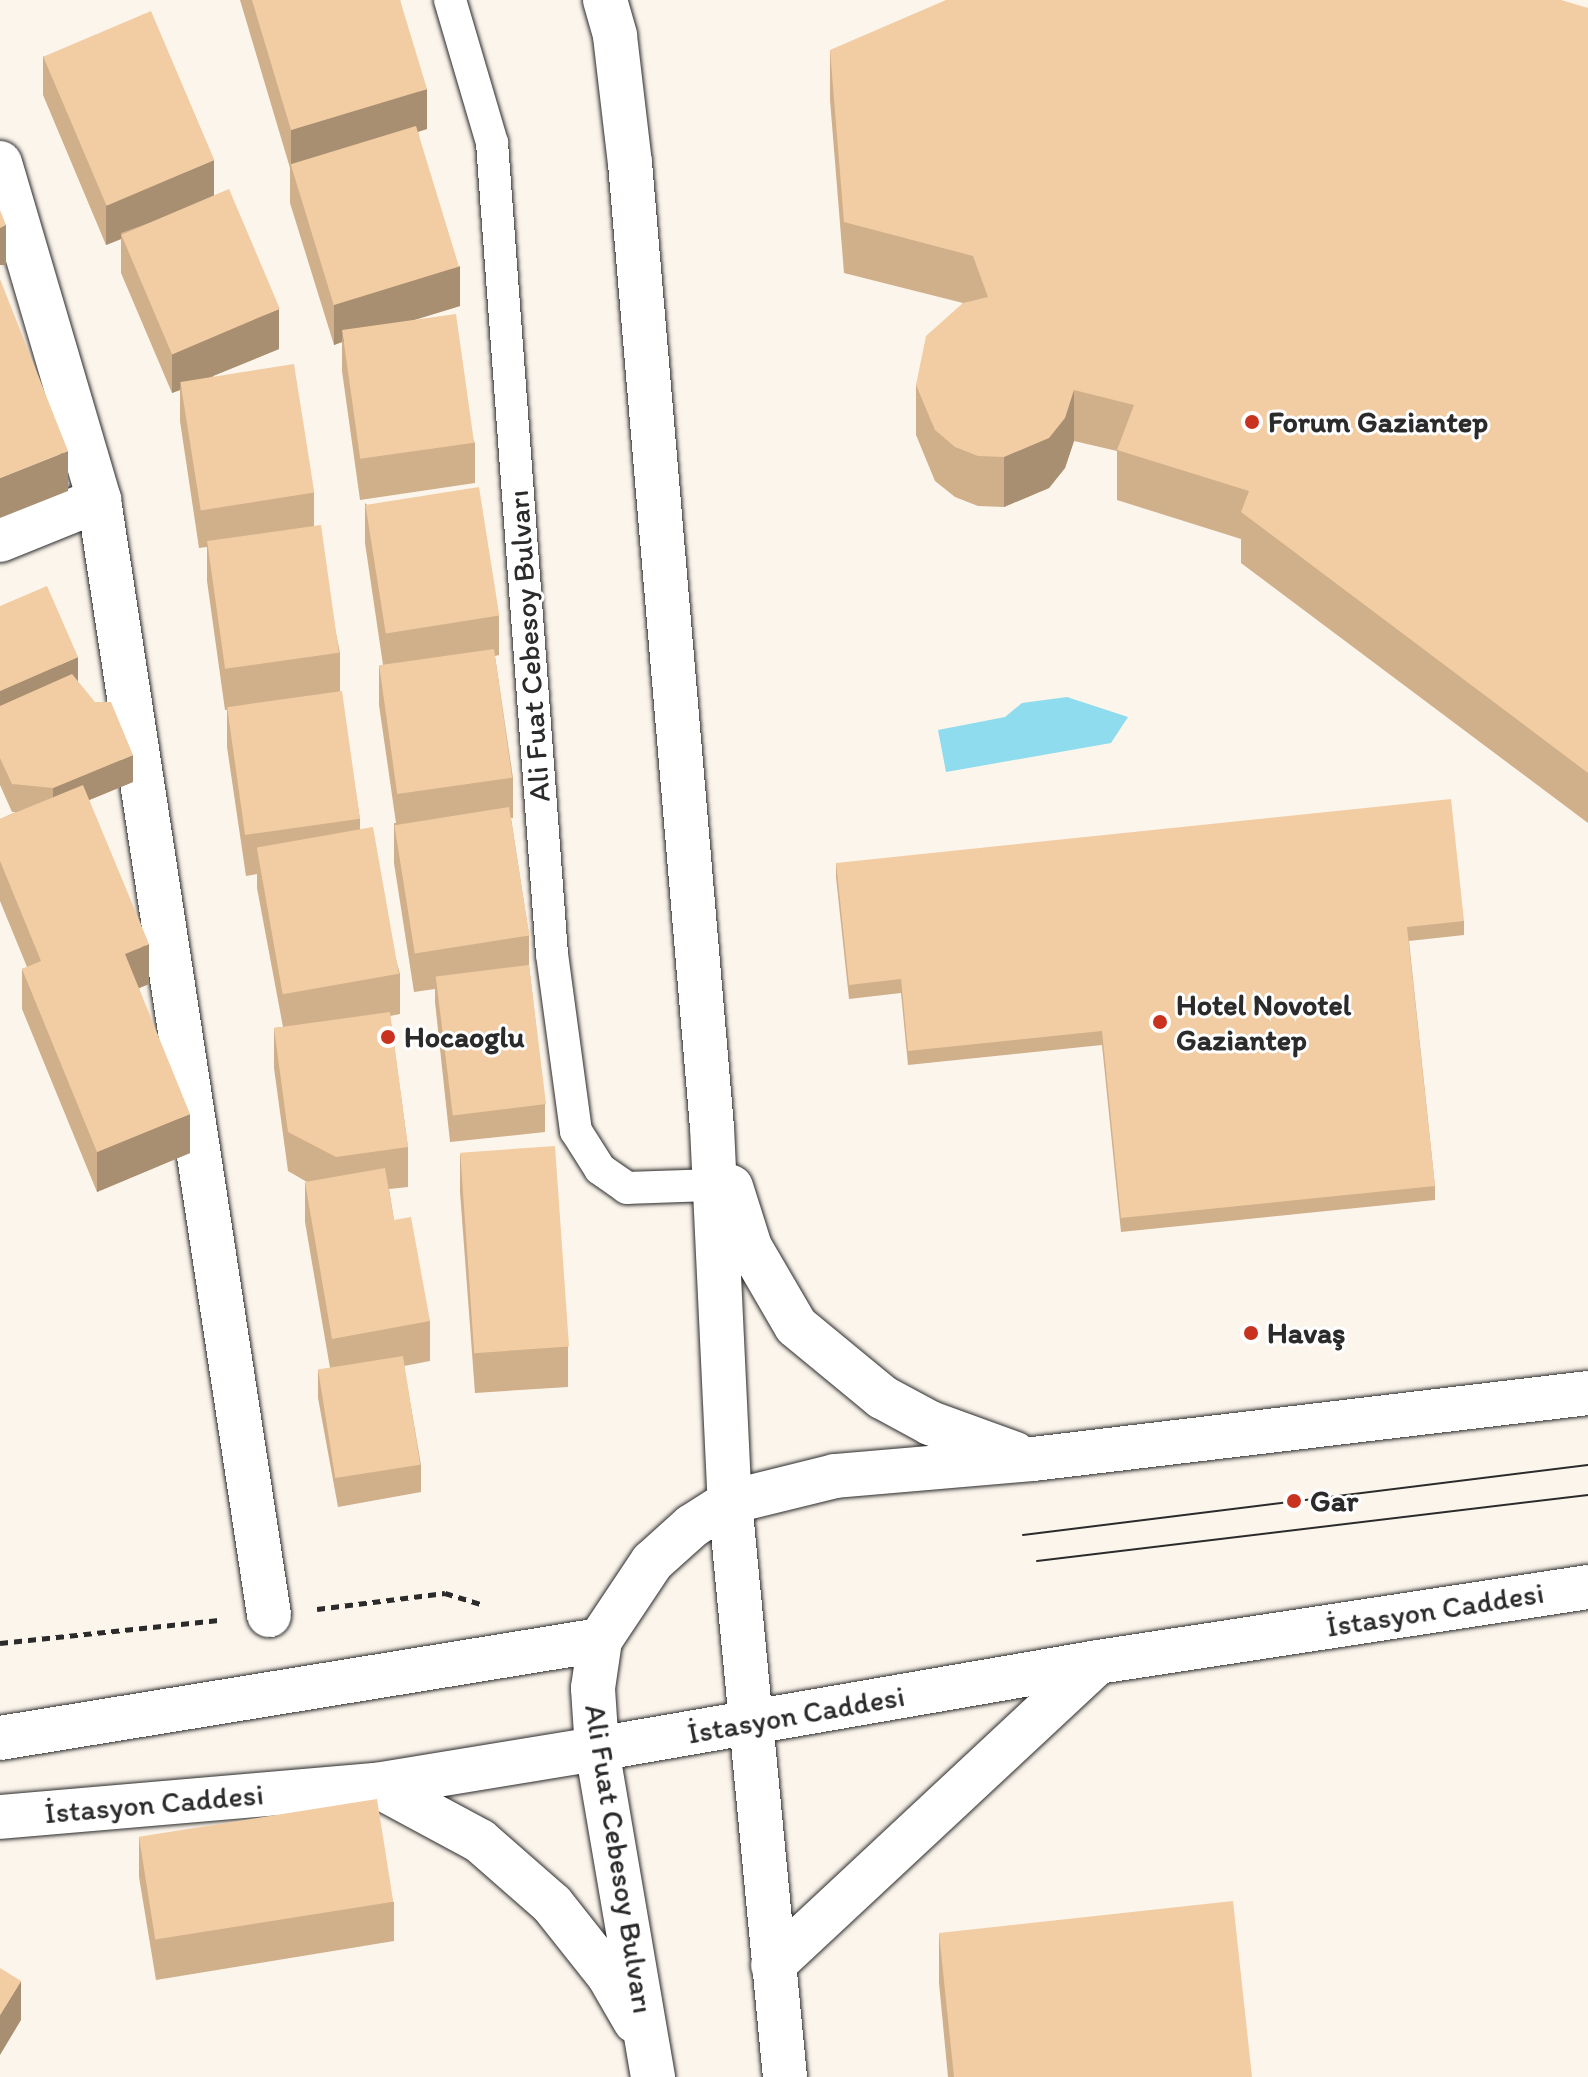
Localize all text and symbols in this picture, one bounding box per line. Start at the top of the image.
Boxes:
place label: Forum Gaziantep [1268,404,1488,440]
marker: Forum Gaziantep [1243,413,1261,431]
street label: Ali Fuat Cebesoy Bulvarı [500,489,558,803]
place label: Hotel Novotel Gaziantep [1176,987,1352,1058]
marker: Hotel Novotel Gaziantep [1151,1013,1169,1031]
place label: Hocaoglu [404,1019,525,1055]
marker: Hocaoglu [379,1028,397,1046]
place label: Havaş [1267,1315,1345,1351]
marker: Havaş [1242,1324,1260,1342]
place label: Gar [1310,1483,1358,1519]
marker: Gar [1285,1492,1303,1510]
street label: İstasyon Caddesi [1324,1575,1546,1645]
street label: İstasyon Caddesi [685,1678,907,1752]
street label: Ali Fuat Cebesoy Bulvarı [577,1702,661,2016]
street label: İstasyon Caddesi [43,1776,265,1832]

